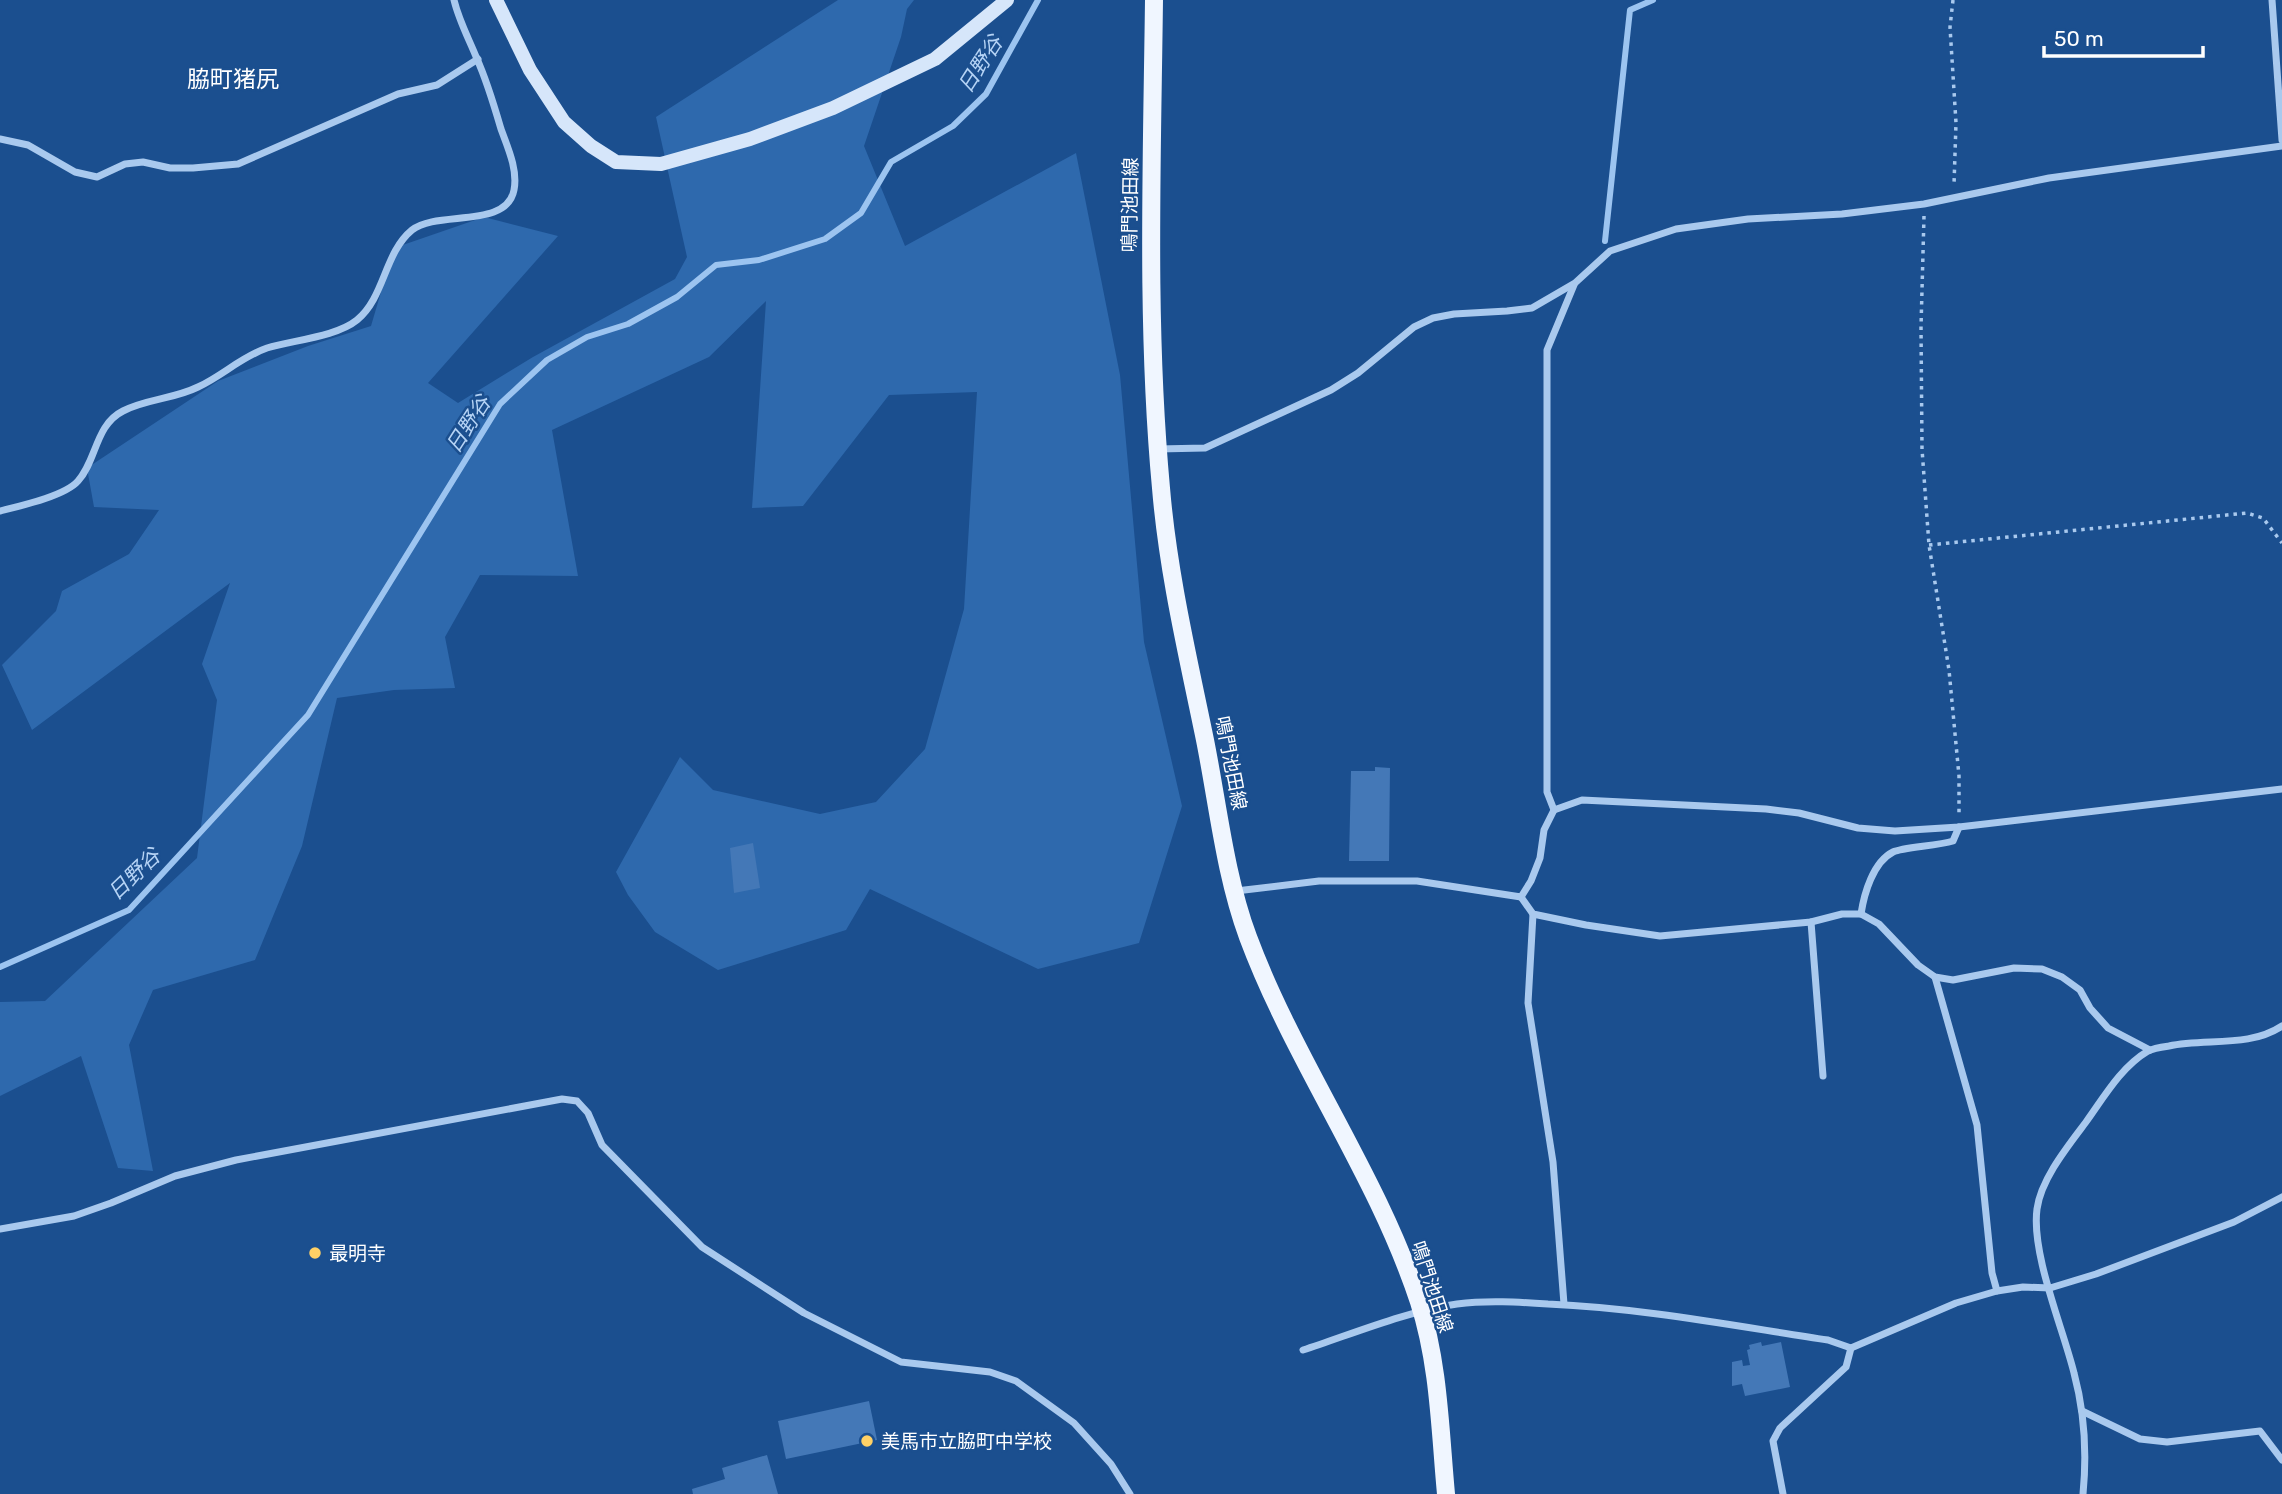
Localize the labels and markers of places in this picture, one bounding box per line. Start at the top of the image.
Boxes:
place label: 最明寺 [329,1242,386,1265]
marker: 最明寺 [307,1245,323,1261]
place label: 美馬市立脇町中学校 [881,1430,1052,1453]
marker: 美馬市立脇町中学校 [859,1433,875,1449]

